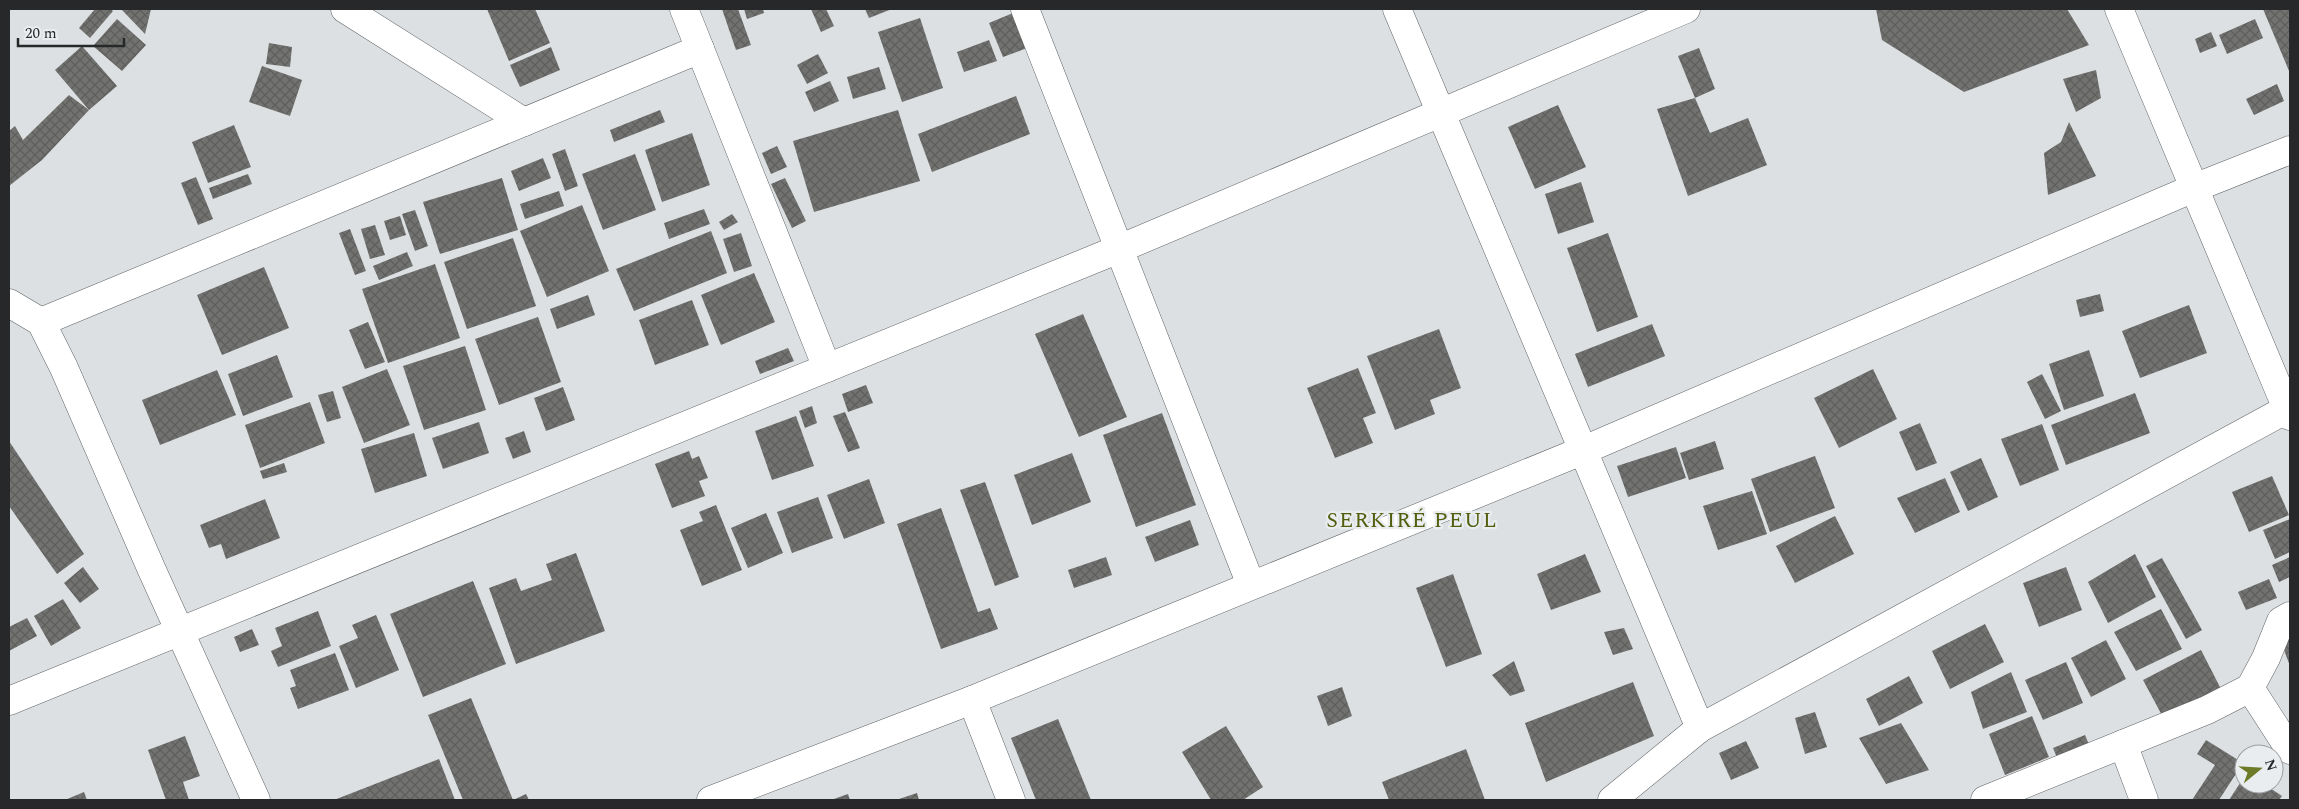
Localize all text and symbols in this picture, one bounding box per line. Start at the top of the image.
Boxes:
scale bar [18,15,124,47]
text: 20 m [25,22,57,45]
district label: SERKIRÉ PEUL [1326,504,1498,537]
north arrow [2234,744,2284,794]
text: N [2259,756,2283,774]

